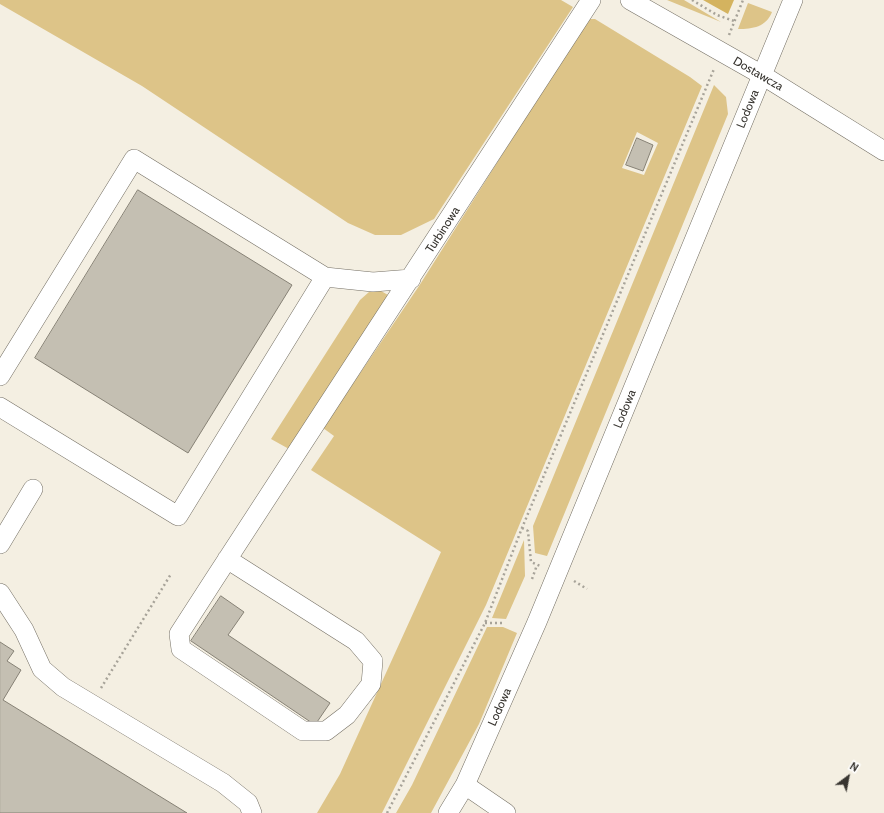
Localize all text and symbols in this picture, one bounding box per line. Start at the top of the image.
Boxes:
street label: Dostawcza [730,54,786,94]
street label: Lodowa [734,88,762,130]
street label: Turbinowa [423,204,463,256]
street label: Lodowa [611,388,639,430]
street label: Lodowa [485,686,515,728]
north arrow [828,757,868,797]
text: N [847,759,861,775]

